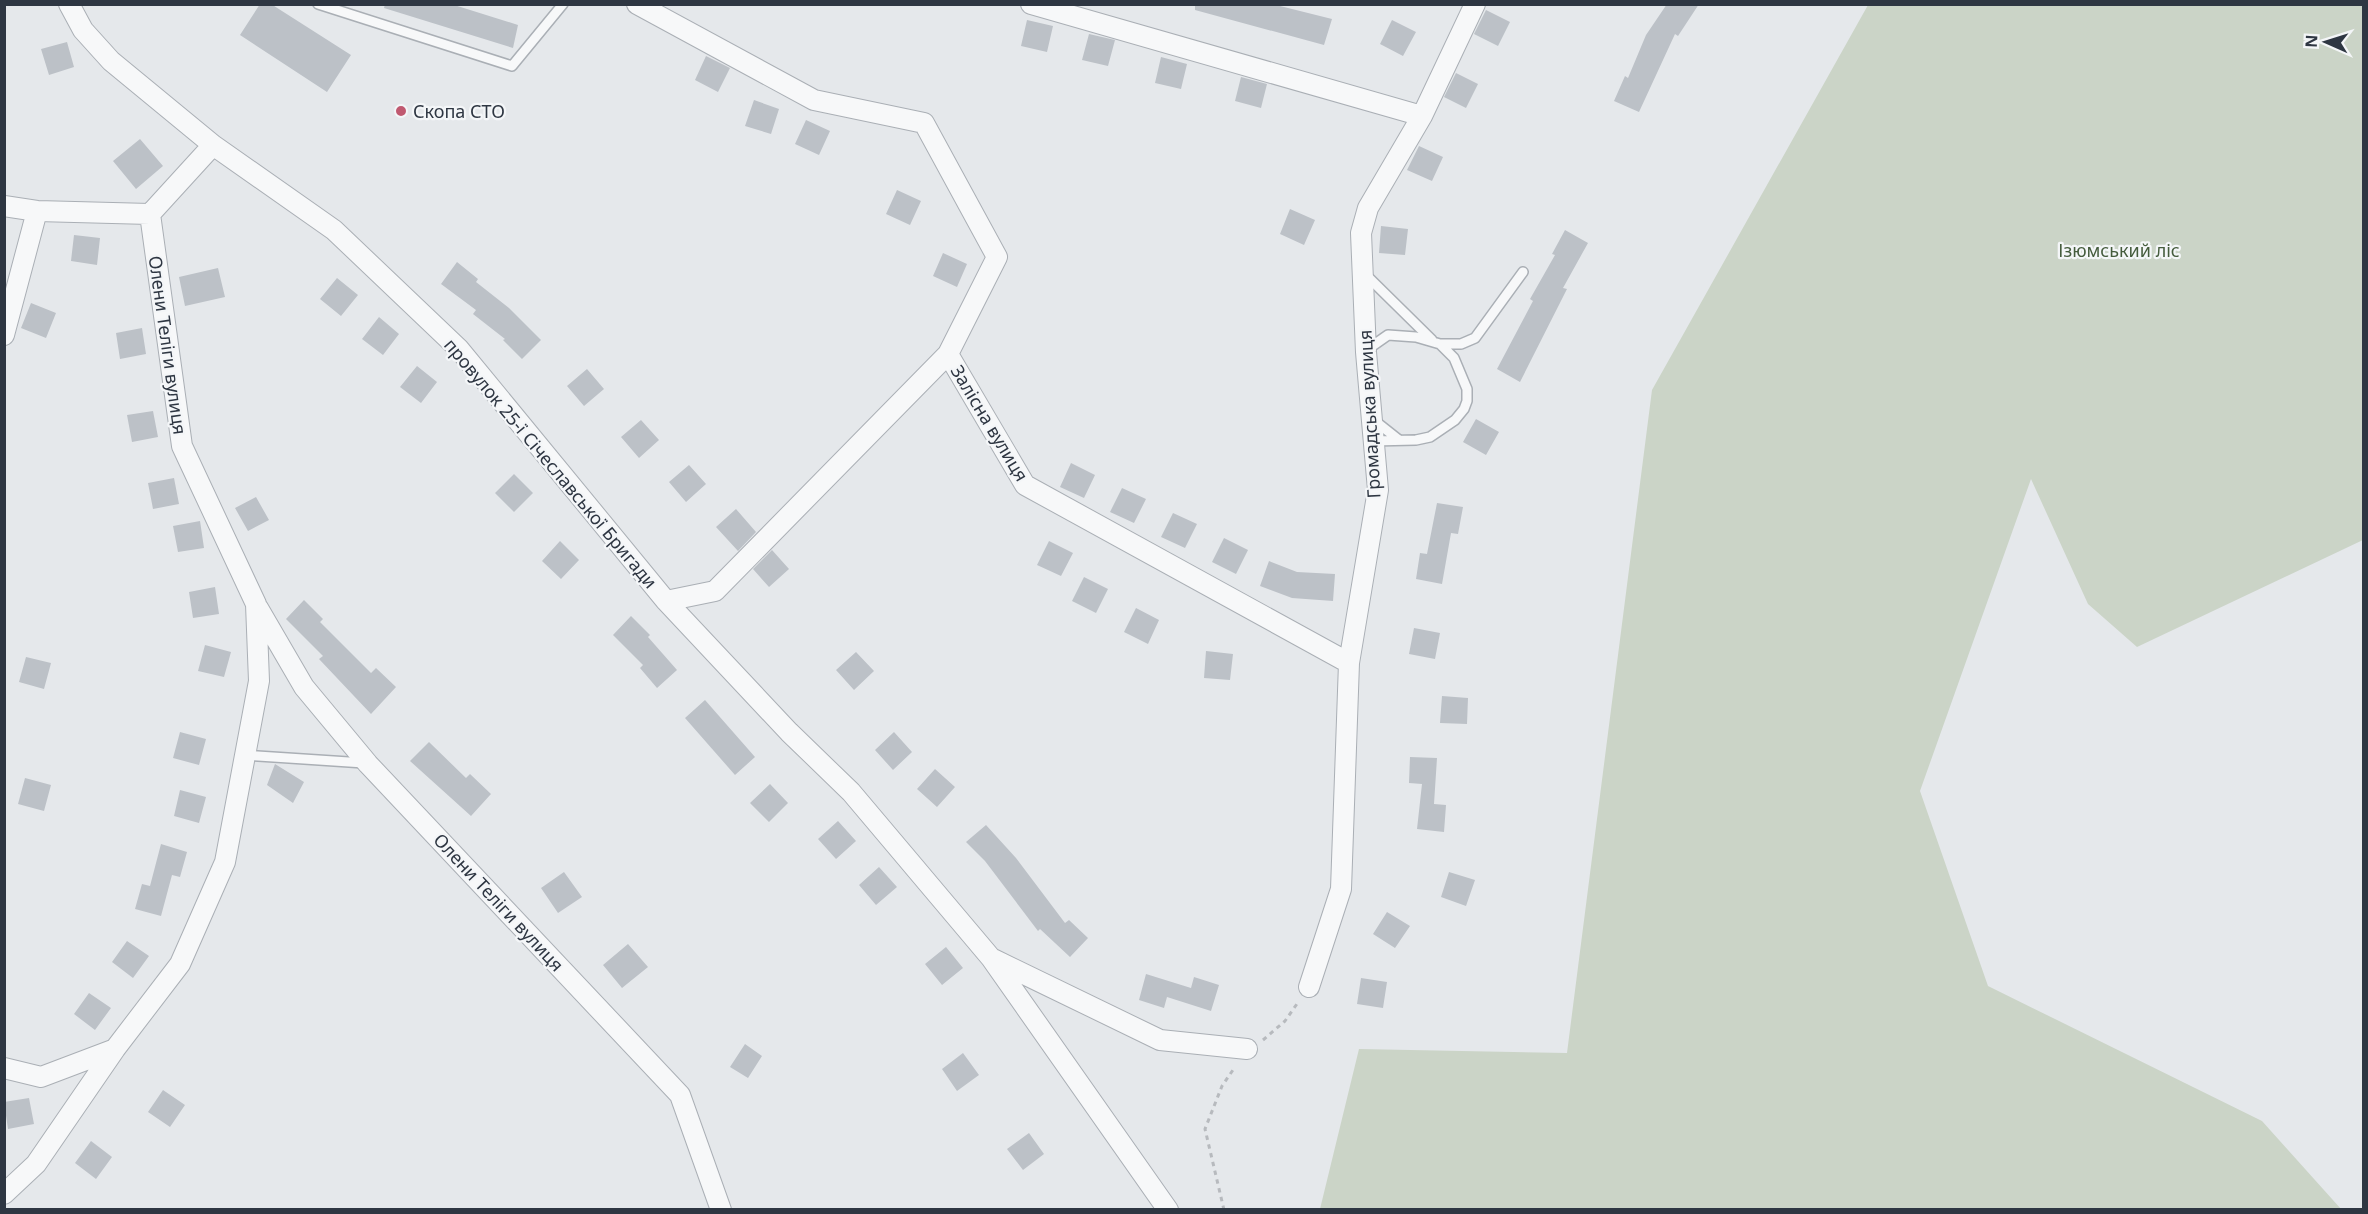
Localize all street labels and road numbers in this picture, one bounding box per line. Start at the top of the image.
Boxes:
street label: Олени Теліги вулиця [144,254,192,436]
street label: Громадська вулиця [1353,329,1385,499]
street label: провулок 25-ї Січеславської Бригади [439,333,663,593]
street label: Залісна вулиця [946,360,1034,486]
street label: Олени Теліги вулиця [429,828,569,976]

